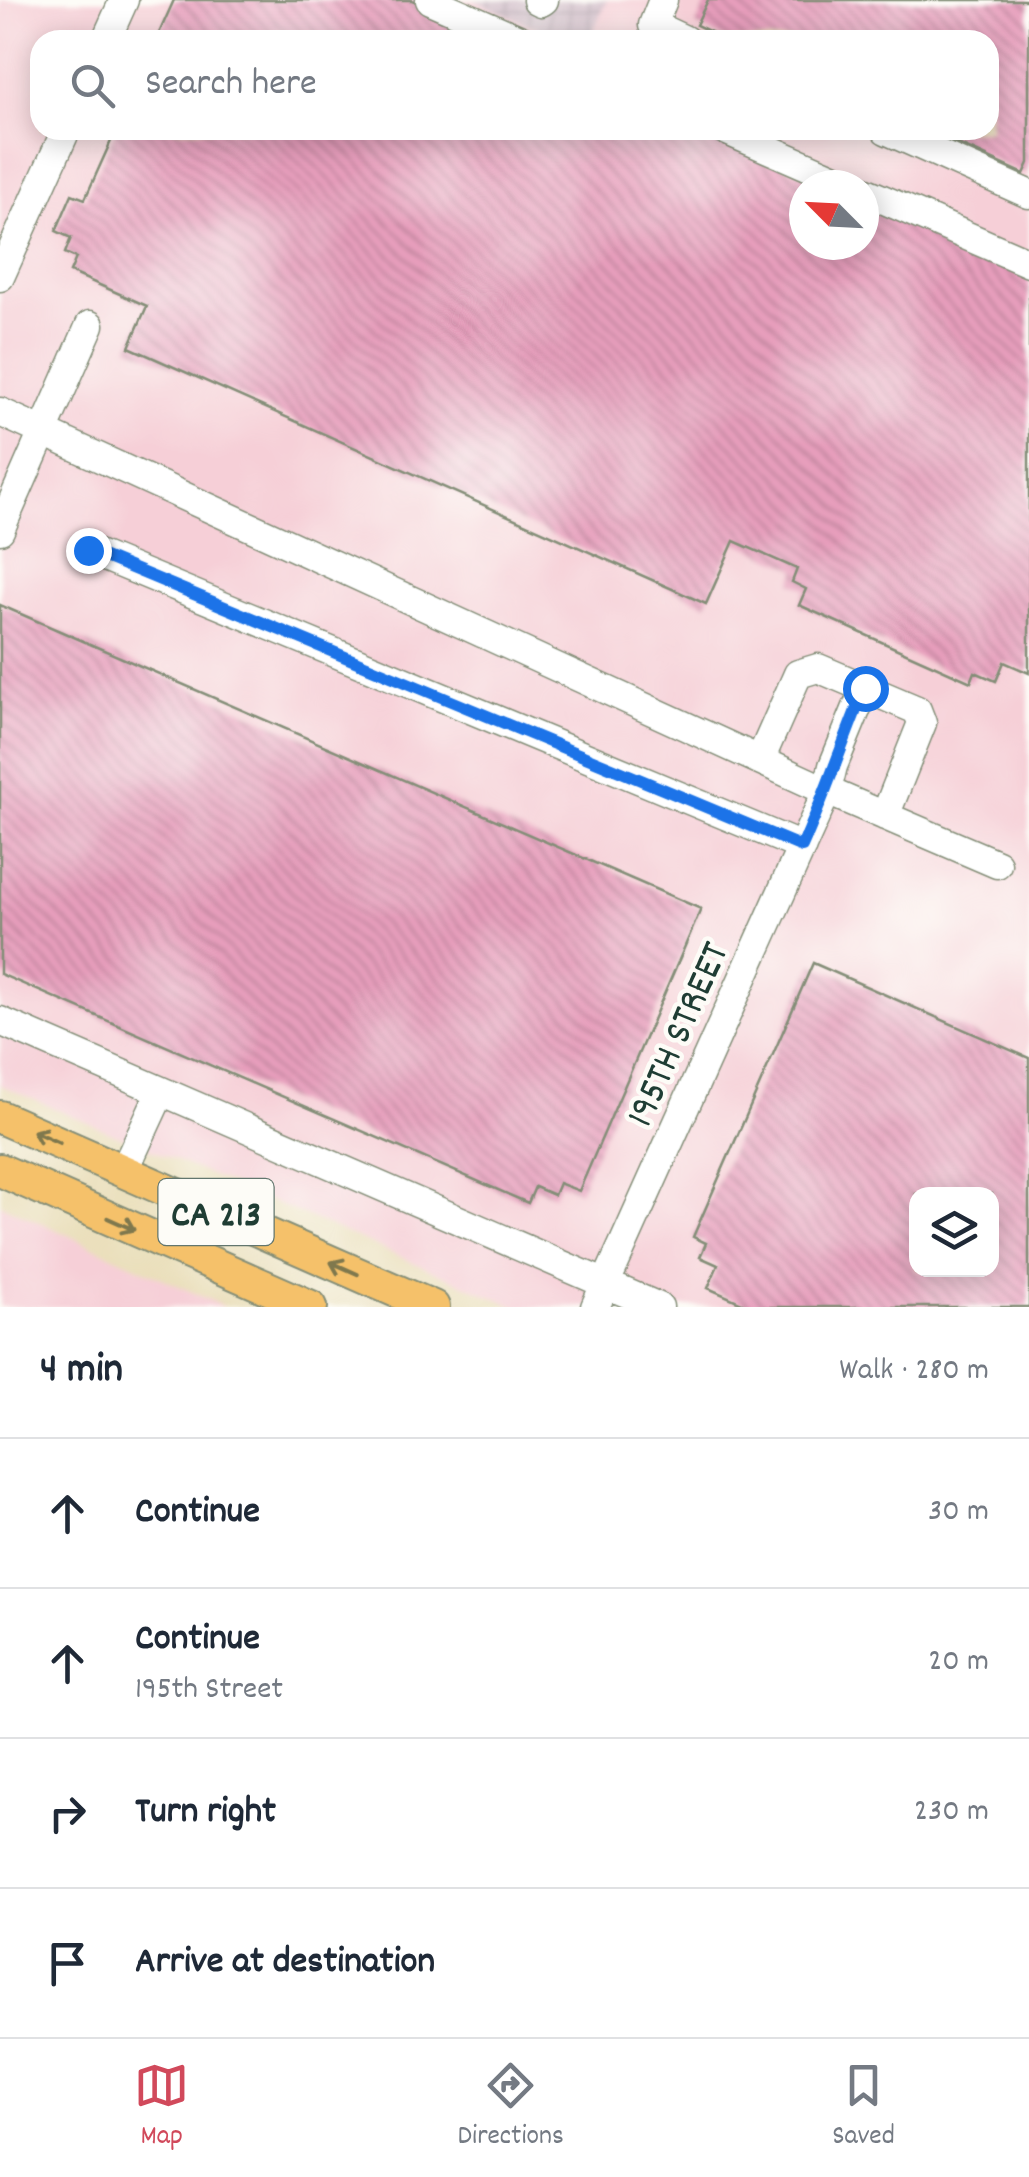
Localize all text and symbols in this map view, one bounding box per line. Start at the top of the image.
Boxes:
search box [30,30,999,140]
icon: search [65,58,120,113]
text: Search here [145,58,317,113]
north arrow [789,170,879,260]
route end [66,528,112,574]
route start [843,666,889,712]
street label: 195TH STREET [615,934,747,1137]
one-way arrow [31,1127,62,1145]
road number: CA 213 [158,1179,274,1245]
map controls [909,1187,999,1277]
button: layers [909,1187,999,1277]
one-way arrow [105,1216,136,1234]
one-way arrow [329,1258,360,1276]
text: 4 min [40,1342,123,1402]
text: Walk · 280 m [839,1349,989,1395]
icon: ahead [40,1486,95,1541]
text: Continue [135,1486,260,1541]
text: 30 m [928,1490,989,1536]
text: Continue [135,1613,260,1668]
icon: ahead [40,1636,95,1691]
text: 20 m [928,1640,989,1686]
text: 195th Street [135,1668,283,1714]
icon: right [40,1786,95,1841]
text: Turn right [135,1786,276,1841]
text: 230 m [914,1790,989,1836]
icon: arrive [40,1936,95,1991]
text: Arrive at destination [135,1936,435,1991]
tab: Map [134,2058,189,2158]
tab: Directions [458,2058,564,2158]
tab: Saved [832,2058,895,2158]

